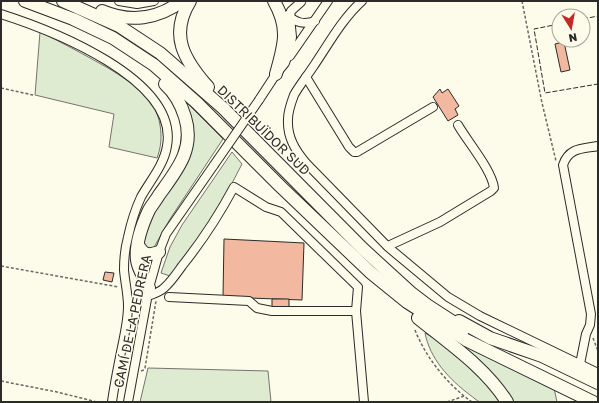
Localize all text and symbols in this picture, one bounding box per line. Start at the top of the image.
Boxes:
north arrow [551,8,591,48]
text: N [568,31,578,45]
street label: DISTRIBUÏDOR SUD [214,82,314,178]
street label: CAMÍ DE LA PEDRERA [110,253,154,389]

